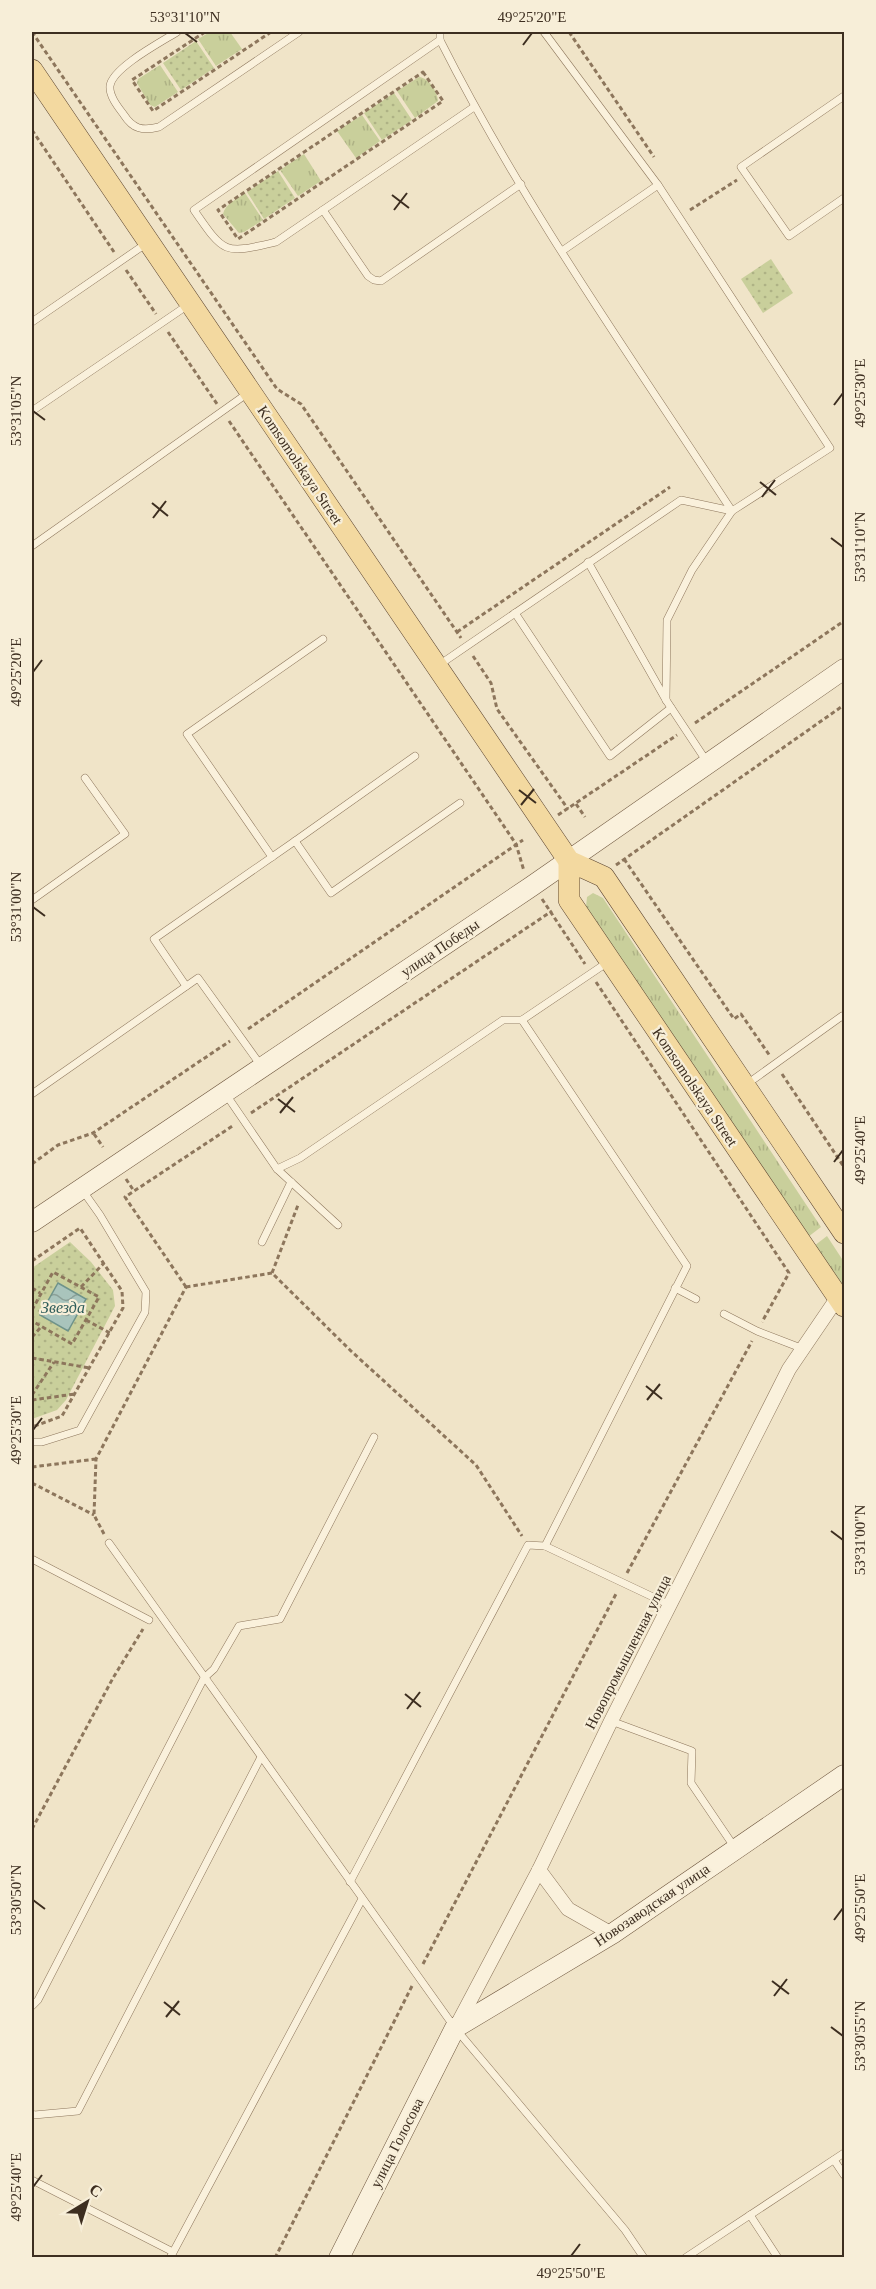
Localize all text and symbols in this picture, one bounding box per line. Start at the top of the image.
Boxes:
text: 53°31'10"N [150,9,220,25]
text: 49°25'20"E [498,9,567,25]
text: 49°25'30"E [852,359,868,428]
text: 53°31'05"N [8,376,24,446]
street label: Komsomolskaya Street [254,403,346,528]
text: 53°31'10"N [852,512,868,582]
text: 49°25'20"E [8,638,24,707]
text: 53°31'00"N [8,872,24,942]
street label: улица Победы [398,916,482,980]
street label: Komsomolskaya Street [649,1025,741,1150]
text: 49°25'40"E [852,1116,868,1185]
water label: Звезда [41,1299,85,1316]
text: 49°25'30"E [8,1396,24,1465]
text: 53°31'00"N [852,1505,868,1575]
street label: Новопромышленная улица [582,1572,674,1732]
street label: Новозаводская улица [592,1860,713,1949]
text: 53°30'50"N [8,1865,24,1935]
text: 49°25'50"E [852,1874,868,1943]
text: 53°30'55"N [852,2001,868,2071]
street label: улица Голосова [368,2095,427,2191]
text: 49°25'40"E [8,2153,24,2222]
north arrow [57,2172,117,2232]
text: С [86,2180,106,2201]
text: 49°25'50"E [537,2265,606,2281]

